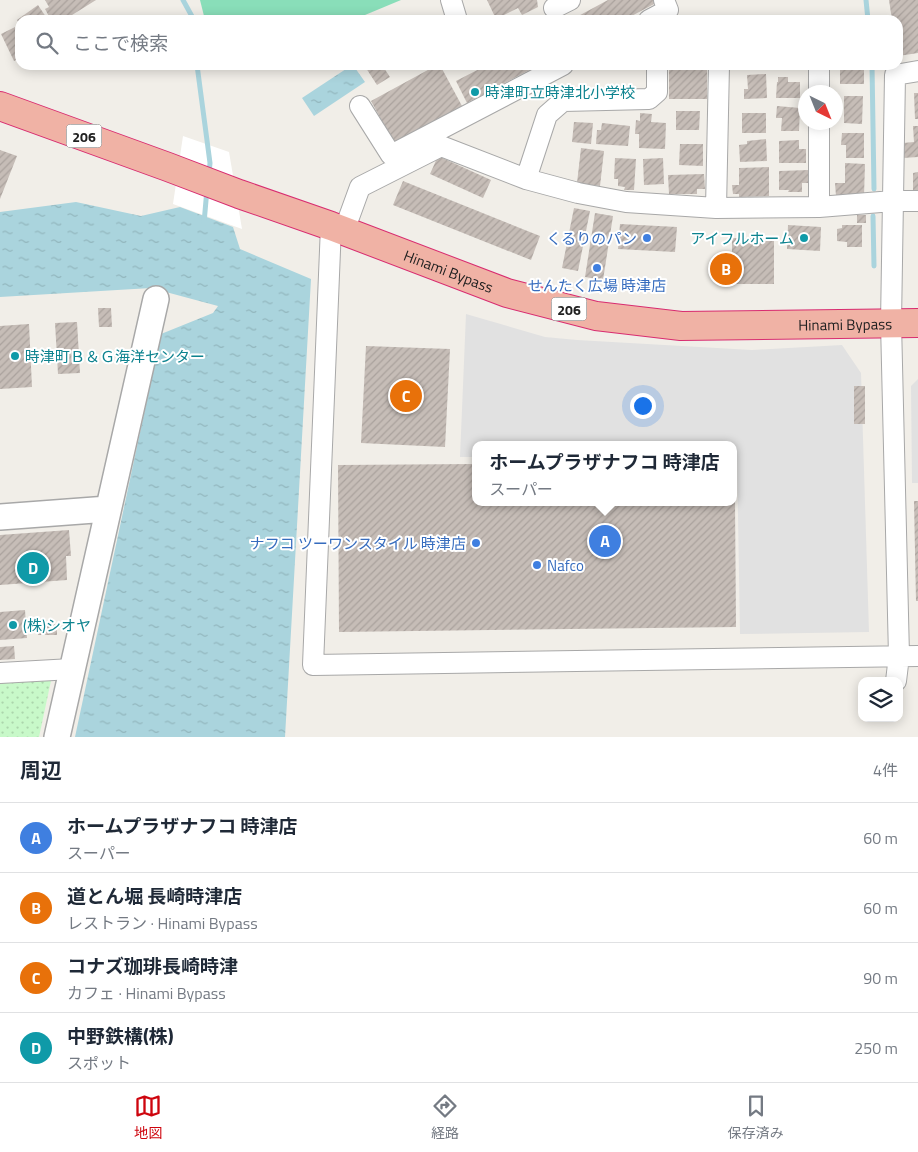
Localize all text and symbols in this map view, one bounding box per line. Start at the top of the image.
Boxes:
search box [15,15,903,70]
text: ここで検索 [73,28,168,57]
icon: search [33,29,61,57]
place label: 時津町立時津北小学校 [485,81,635,104]
north arrow [798,85,843,130]
marker: 時津町立時津北小学校 [469,86,481,98]
road number: 206 [66,124,102,148]
place label: くるりのパン [547,227,637,250]
place label: アイフルホーム [690,227,794,250]
marker: くるりのパン [641,232,653,244]
marker: アイフルホーム [798,232,810,244]
street label: Hinami Bypass [401,243,497,298]
pin: B [710,250,742,288]
marker: せんたく広場 時津店 [591,262,603,274]
place label: せんたく広場 時津店 [528,274,666,297]
road number: 206 [552,298,586,320]
street label: Hinami Bypass [798,312,892,336]
place label: 時津町Ｂ＆Ｇ海洋センター [25,345,205,368]
marker: 時津町Ｂ＆Ｇ海洋センター [9,350,21,362]
pin: C [390,377,422,415]
your location [630,393,656,419]
popup [472,441,737,506]
text: ホームプラザナフコ 時津店 [489,447,720,476]
text: スーパー [489,477,553,501]
pin: A [589,522,621,560]
place label: ナフコ ツーワンスタイル 時津店 [250,532,466,555]
marker: ナフコ ツーワンスタイル 時津店 [470,537,482,549]
pin: D [17,549,49,587]
place label: Nafco [547,554,584,577]
marker: Nafco [531,559,543,571]
place label: (株)シオヤ [23,614,91,637]
marker: (株)シオヤ [7,619,19,631]
map controls [858,677,903,722]
button: layers [858,677,903,722]
text: 周辺 [20,754,62,786]
text: 4件 [873,758,898,782]
text: ホームプラザナフコ 時津店 [67,811,297,840]
text: A [31,826,41,850]
text: 60 m [863,826,898,850]
text: スーパー [67,841,131,865]
text: 道とん堀 長崎時津店 [67,881,242,910]
text: B [31,896,41,920]
text: 60 m [863,896,898,920]
text: レストラン · Hinami Bypass [67,911,258,935]
text: コナズ珈琲長崎時津 [67,951,238,980]
text: C [32,966,40,990]
text: 90 m [863,966,898,990]
text: カフェ · Hinami Bypass [67,981,226,1005]
text: 中野鉄構(株) [67,1021,174,1050]
text: D [31,1036,41,1060]
text: 250 m [854,1036,898,1060]
text: スポット [67,1051,131,1075]
tab: 地図 [134,1092,162,1143]
tab: 経路 [431,1092,459,1143]
tab: 保存済み [728,1092,784,1143]

